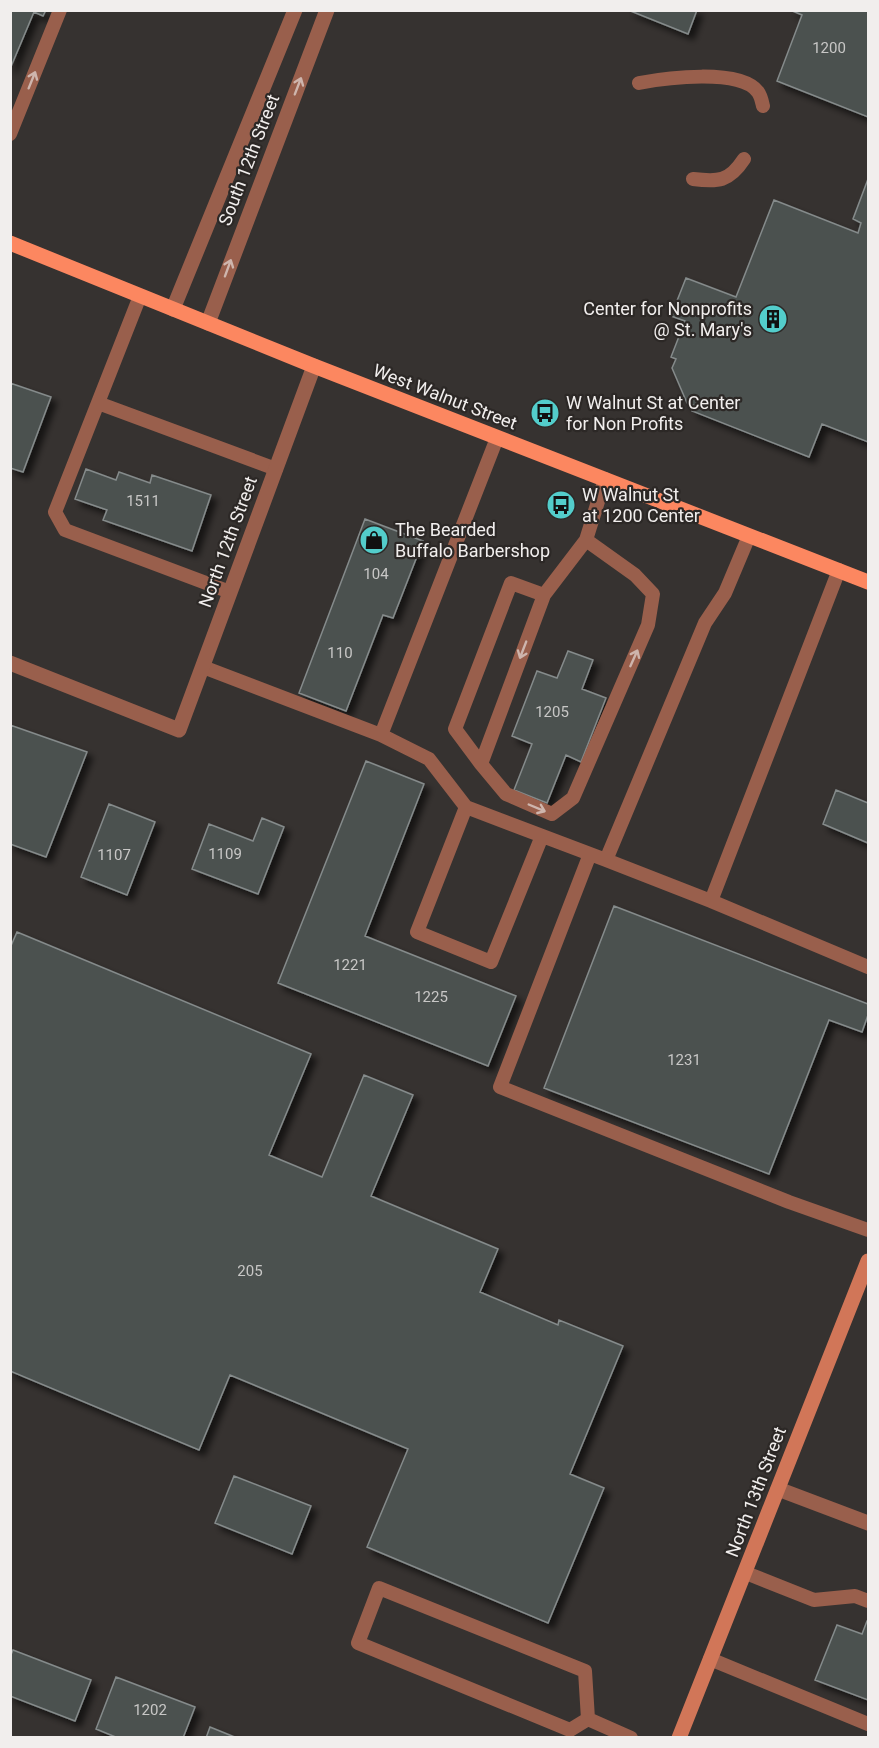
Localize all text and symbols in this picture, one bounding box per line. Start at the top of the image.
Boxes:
house number: 1200 [812,39,846,57]
one-way arrow [27,71,38,90]
one-way arrow [293,78,304,96]
street label: South 12th Street [214,91,283,229]
one-way arrow [223,259,234,278]
place label: Center for Nonprofits @ St. Mary's [583,298,752,340]
building icon: Center for Nonprofits @ St. Mary's [757,303,789,335]
street label: West Walnut Street [370,359,520,434]
place label: W Walnut St at Center for Non Profits [566,392,740,434]
bus stop icon: W Walnut St at Center for Non Profits [529,397,561,429]
street label: North 12th Street [194,473,261,610]
place label: W Walnut St at 1200 Center [582,484,700,526]
bus stop icon: W Walnut St at 1200 Center [545,489,577,521]
house number: 1511 [126,492,160,510]
place label: The Bearded Buffalo Barbershop [395,519,550,561]
shop icon: The Bearded Buffalo Barbershop [358,524,390,556]
house number: 104 [363,565,389,583]
one-way arrow [517,640,528,659]
house number: 110 [327,644,353,662]
one-way arrow [629,650,640,668]
house number: 1205 [535,703,569,721]
one-way arrow [528,803,546,814]
house number: 1109 [208,845,242,863]
house number: 1107 [97,846,131,864]
house number: 1221 [333,956,367,974]
house number: 1225 [414,988,448,1006]
house number: 1231 [667,1051,701,1069]
house number: 205 [237,1262,263,1280]
street label: North 13th Street [721,1424,790,1560]
house number: 1202 [133,1701,167,1719]

